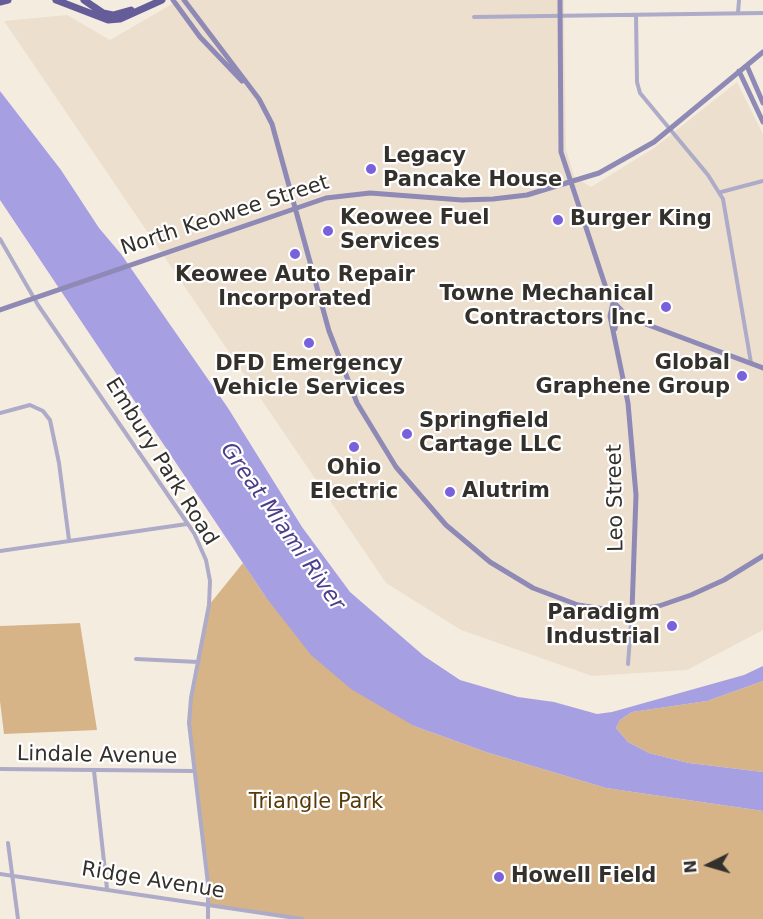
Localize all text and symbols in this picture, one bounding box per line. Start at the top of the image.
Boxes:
place label: Legacy Pancake House [383,144,562,194]
marker: Legacy Pancake House [364,162,378,176]
street label: North Keowee Street [118,170,332,262]
place label: Keowee Fuel Services [340,206,489,256]
place label: Burger King [570,207,712,233]
marker: Burger King [551,213,565,227]
marker: Keowee Fuel Services [321,224,335,238]
marker: Keowee Auto Repair Incorporated [288,247,302,261]
place label: Keowee Auto Repair Incorporated [175,263,415,313]
place label: Towne Mechanical Contractors Inc. [439,282,654,332]
marker: Towne Mechanical Contractors Inc. [659,300,673,314]
marker: DFD Emergency Vehicle Services [302,336,316,350]
place label: Global Graphene Group [536,351,730,401]
place label: DFD Emergency Vehicle Services [213,352,405,402]
marker: Global Graphene Group [735,369,749,383]
street label: Embury Park Road [99,374,223,550]
place label: Springfield Cartage LLC [419,409,562,459]
marker: Springfield Cartage LLC [400,427,414,441]
water label: Great Miami River [214,438,350,616]
marker: Ohio Electric [347,440,361,454]
street label: Leo Street [602,444,630,552]
place label: Ohio Electric [310,456,398,506]
place label: Alutrim [462,479,550,505]
marker: Alutrim [443,485,457,499]
place label: Paradigm Industrial [546,601,660,651]
marker: Paradigm Industrial [665,619,679,633]
street label: Lindale Avenue [17,742,177,770]
park label: Triangle Park [249,790,383,816]
north arrow [679,835,739,895]
street label: Ridge Avenue [80,857,226,905]
text: N [681,859,701,874]
place label: Howell Field [511,864,656,890]
marker: Howell Field [492,870,506,884]

